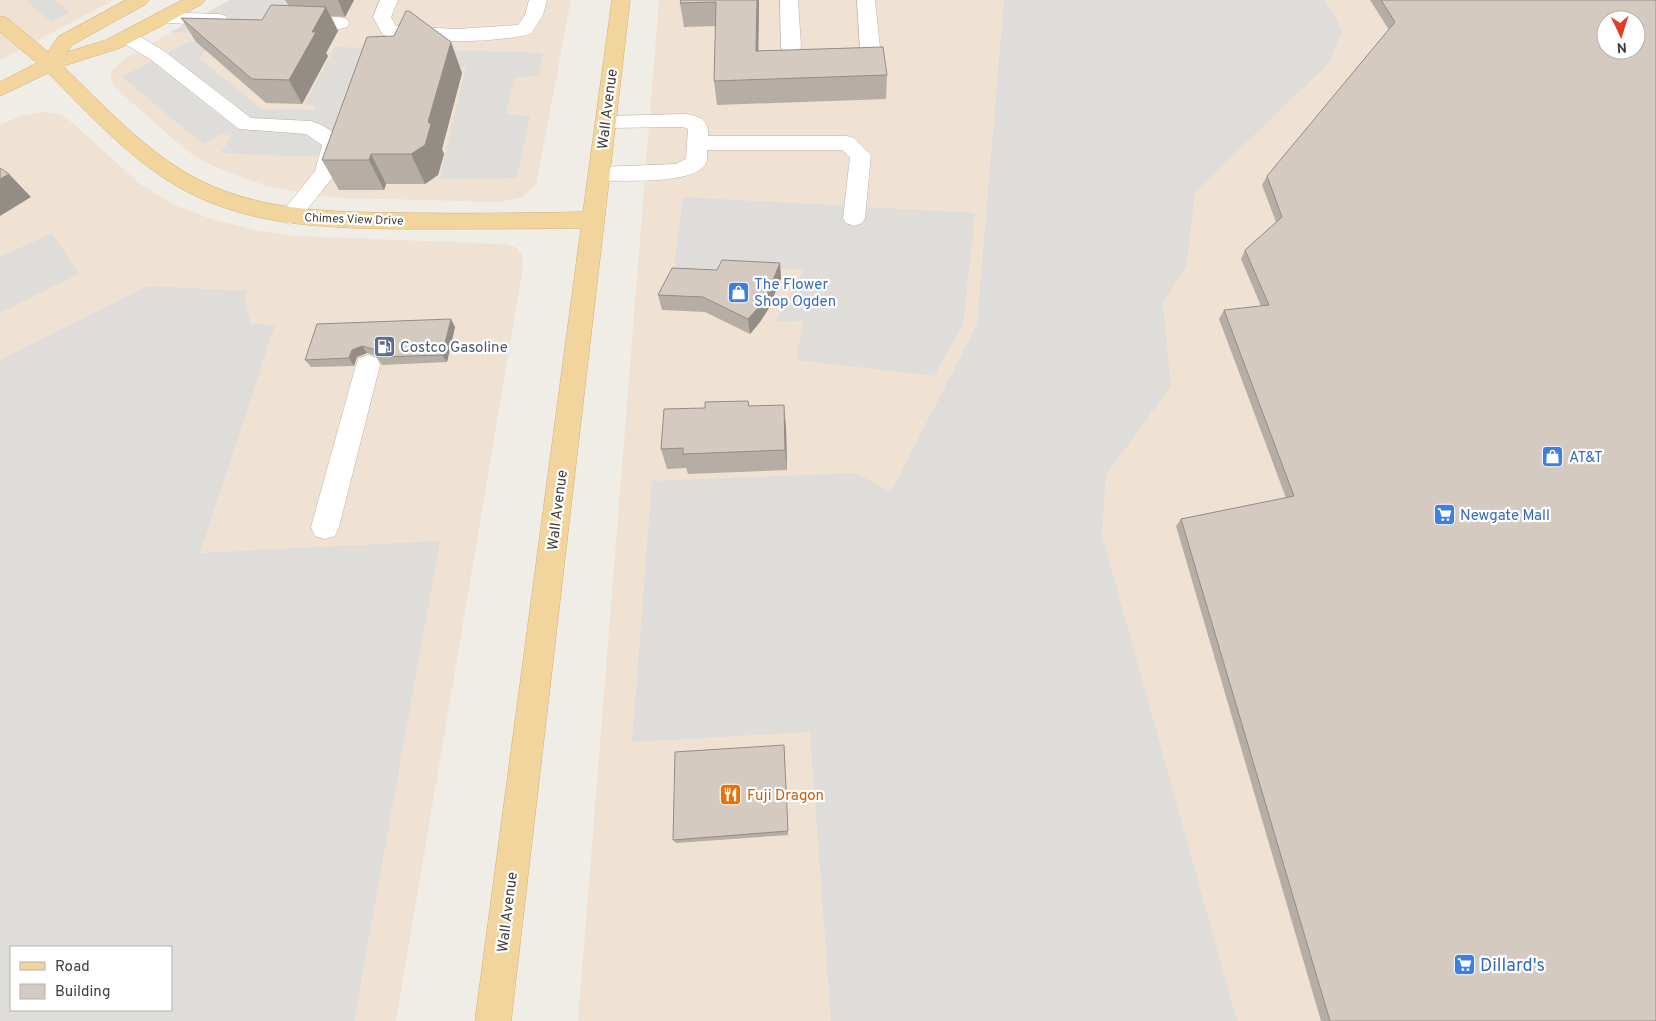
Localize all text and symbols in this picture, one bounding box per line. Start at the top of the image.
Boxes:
north arrow [1596,10,1646,60]
text: N [1616,38,1627,55]
street label: Wall Avenue [594,68,623,151]
street label: Chimes View Drive [304,210,404,230]
place label: The Flower Shop Ogden [754,276,836,312]
shop icon: The Flower Shop Ogden [726,281,750,305]
fuel station icon: Costco Gasoline [372,335,396,359]
place label: Costco Gasoline [400,339,508,358]
shop icon: AT&T [1541,445,1565,469]
place label: AT&T [1569,449,1603,468]
street label: Wall Avenue [544,469,573,552]
supermarket icon: Newgate Mall [1432,503,1456,527]
place label: Newgate Mall [1460,507,1550,526]
restaurant icon: Fuji Dragon [719,783,743,807]
place label: Fuji Dragon [747,787,824,806]
street label: Wall Avenue [494,871,523,954]
legend [10,946,172,1011]
supermarket icon: Dillard's [1452,953,1476,977]
place label: Dillard's [1480,955,1545,978]
text: Road [55,958,90,977]
text: Building [55,983,110,1002]

